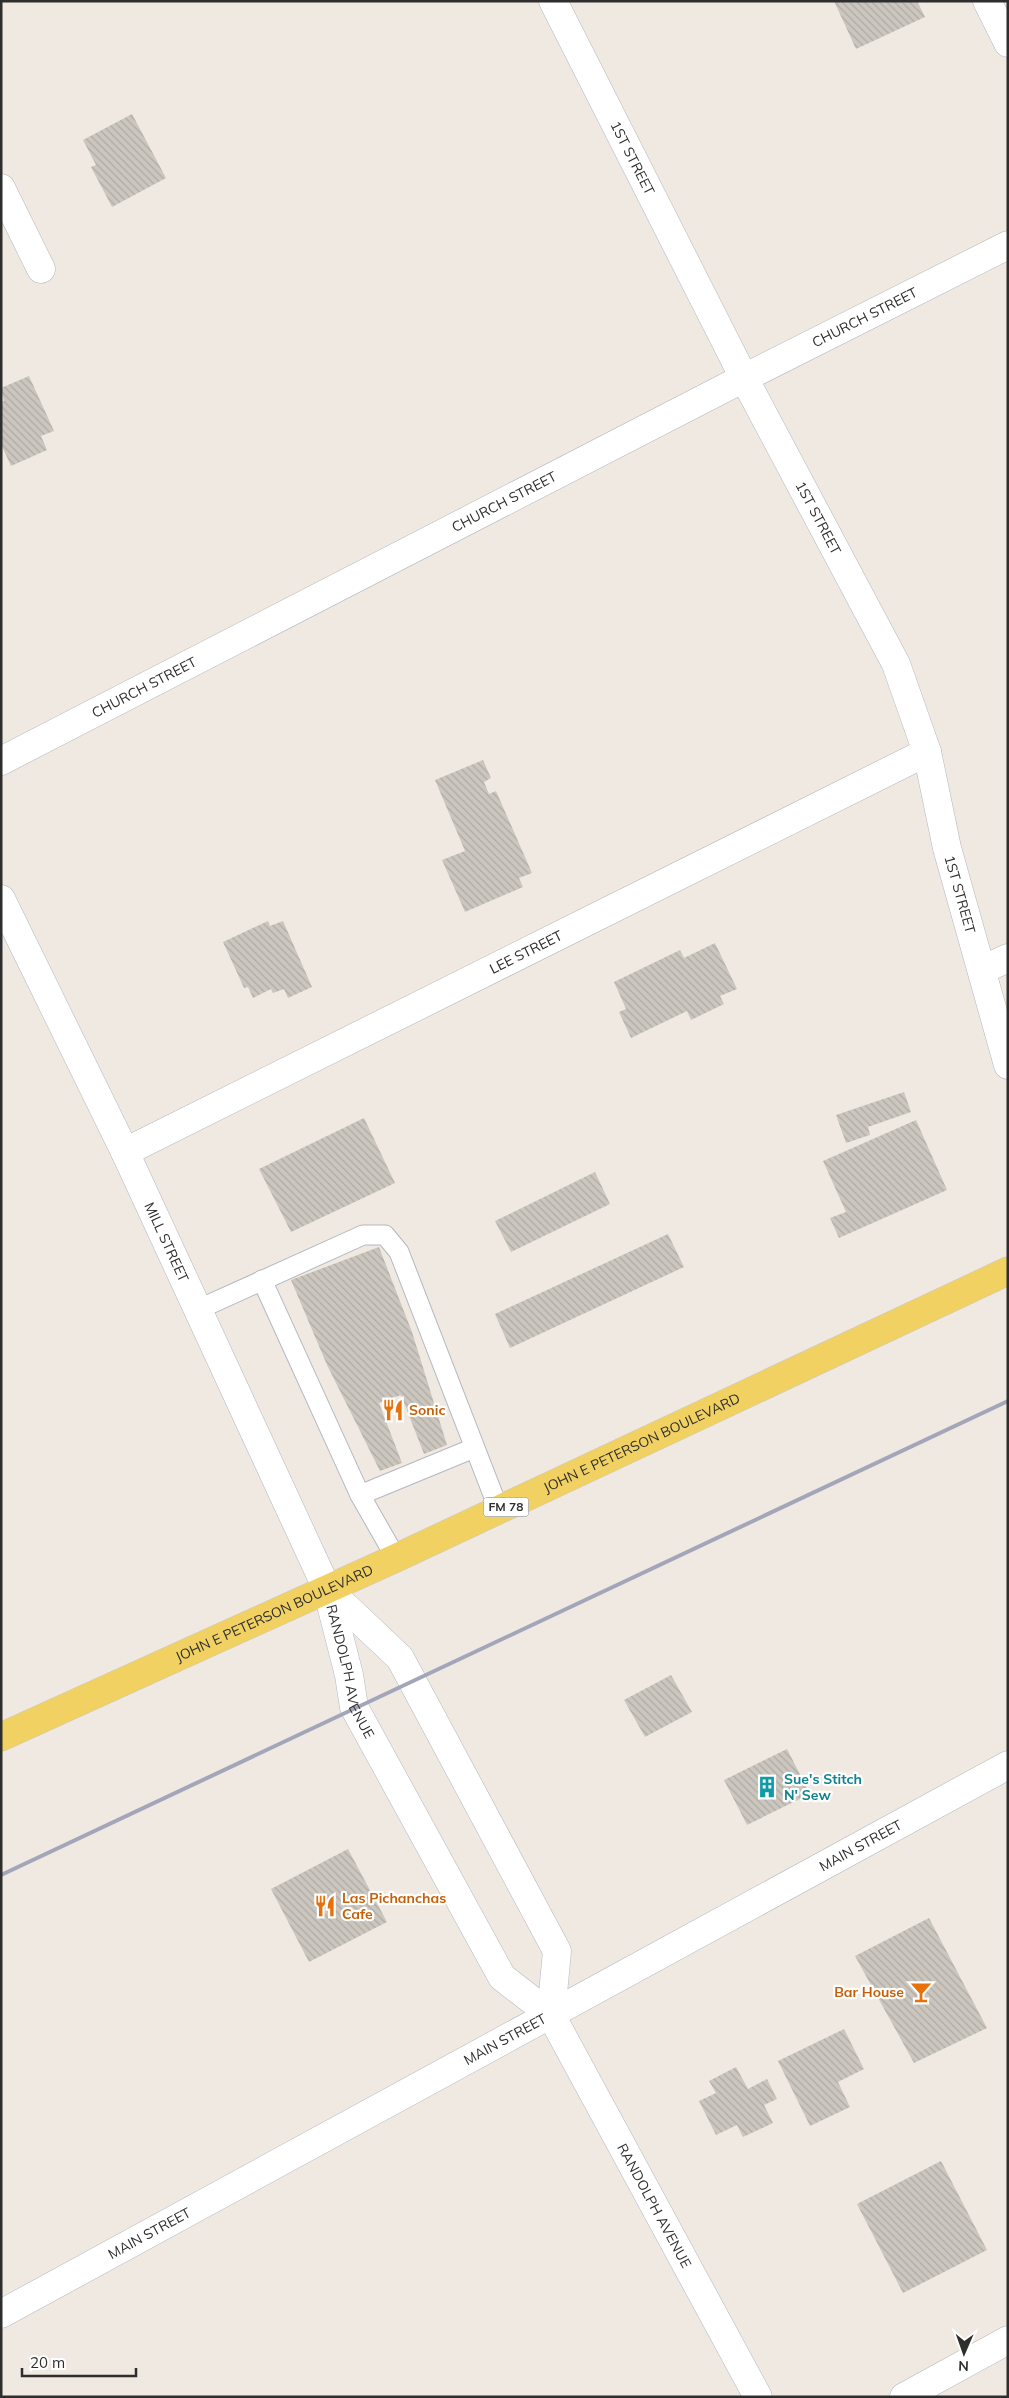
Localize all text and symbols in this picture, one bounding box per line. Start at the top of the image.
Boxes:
street label: 1ST STREET [606,118,659,198]
street label: CHURCH STREET [809,283,921,351]
street label: CHURCH STREET [449,467,560,536]
street label: 1ST STREET [791,478,845,558]
street label: CHURCH STREET [89,653,200,722]
street label: 1ST STREET [940,853,980,936]
street label: LEE STREET [486,926,566,978]
street label: MILL STREET [140,1199,193,1285]
street label: JOHN E PETERSON BOULEVARD [540,1389,743,1497]
restaurant icon: Sonic [380,1397,406,1423]
place label: Sonic [409,1401,445,1419]
road number: FM 78 [484,1498,528,1516]
street label: JOHN E PETERSON BOULEVARD [173,1561,376,1666]
street label: RANDOLPH AVENUE [322,1603,378,1742]
place label: Sue's Stitch N' Sew [784,1770,862,1804]
building icon: Sue's Stitch N' Sew [754,1774,780,1800]
street label: MAIN STREET [816,1815,906,1875]
place label: Las Pichanchas Cafe [342,1889,446,1923]
restaurant icon: Las Pichanchas Cafe [312,1893,338,1919]
bar icon: Bar House [908,1979,934,2005]
place label: Bar House [834,1983,904,2001]
street label: MAIN STREET [460,2009,550,2069]
street label: RANDOLPH AVENUE [613,2140,695,2271]
street label: MAIN STREET [105,2203,194,2263]
north arrow [939,2328,989,2378]
scale bar [22,2346,136,2378]
text: 20 m [30,2353,65,2372]
text: N [958,2357,969,2375]

